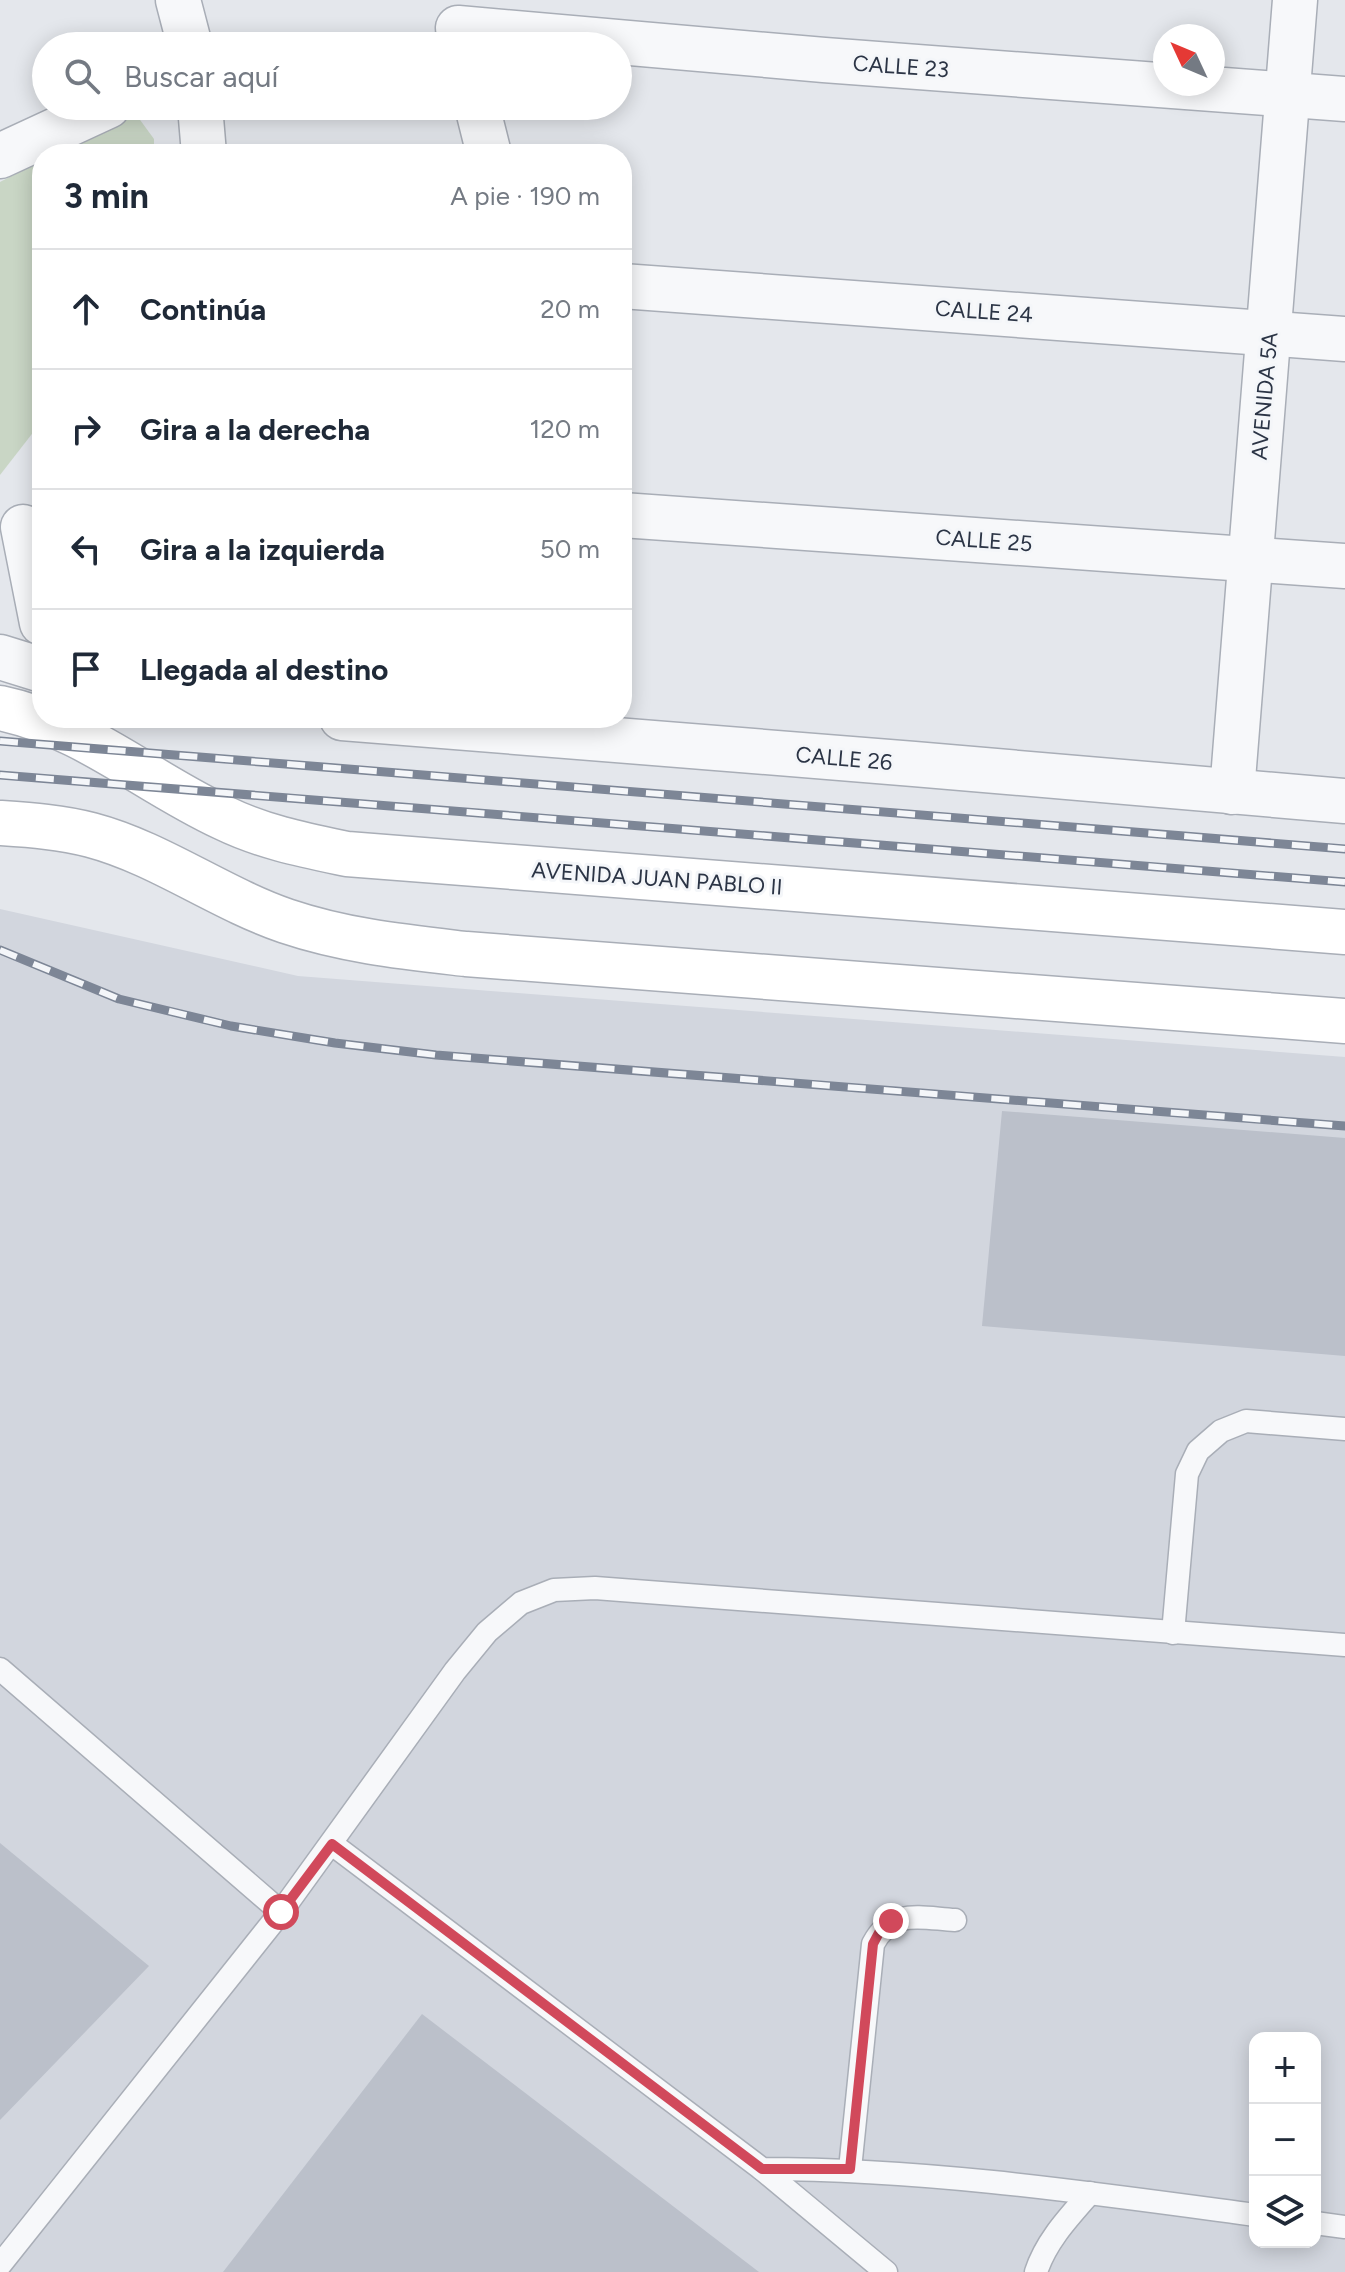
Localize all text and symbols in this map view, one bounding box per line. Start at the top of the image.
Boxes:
north arrow [1153,24,1225,96]
search box [32,32,632,120]
street label: CALLE 23 [852,50,950,83]
icon: search [60,54,104,98]
text: Buscar aquí [124,58,278,95]
text: 3 min [64,176,149,217]
text: A pie · 190 m [450,180,600,212]
icon: ahead [64,287,108,331]
text: Continúa [140,291,266,328]
text: 20 m [540,293,600,325]
street label: CALLE 24 [934,295,1034,328]
street label: AVENIDA 5A [1245,331,1284,461]
icon: right [64,407,108,451]
text: Gira a la derecha [140,411,370,448]
text: 120 m [530,413,600,445]
street label: CALLE 25 [935,524,1033,557]
icon: left [64,527,108,571]
text: Gira a la izquierda [140,531,385,568]
text: 50 m [540,533,600,565]
icon: arrive [64,647,108,691]
text: Llegada al destino [140,651,388,688]
street label: CALLE 26 [795,741,893,776]
street label: AVENIDA JUAN PABLO II [531,856,783,901]
route start [263,1894,299,1930]
route end [873,1903,909,1939]
map controls [1249,2032,1321,2248]
button: + [1249,2032,1321,2104]
button: − [1249,2104,1321,2176]
button: layers [1249,2176,1321,2248]

